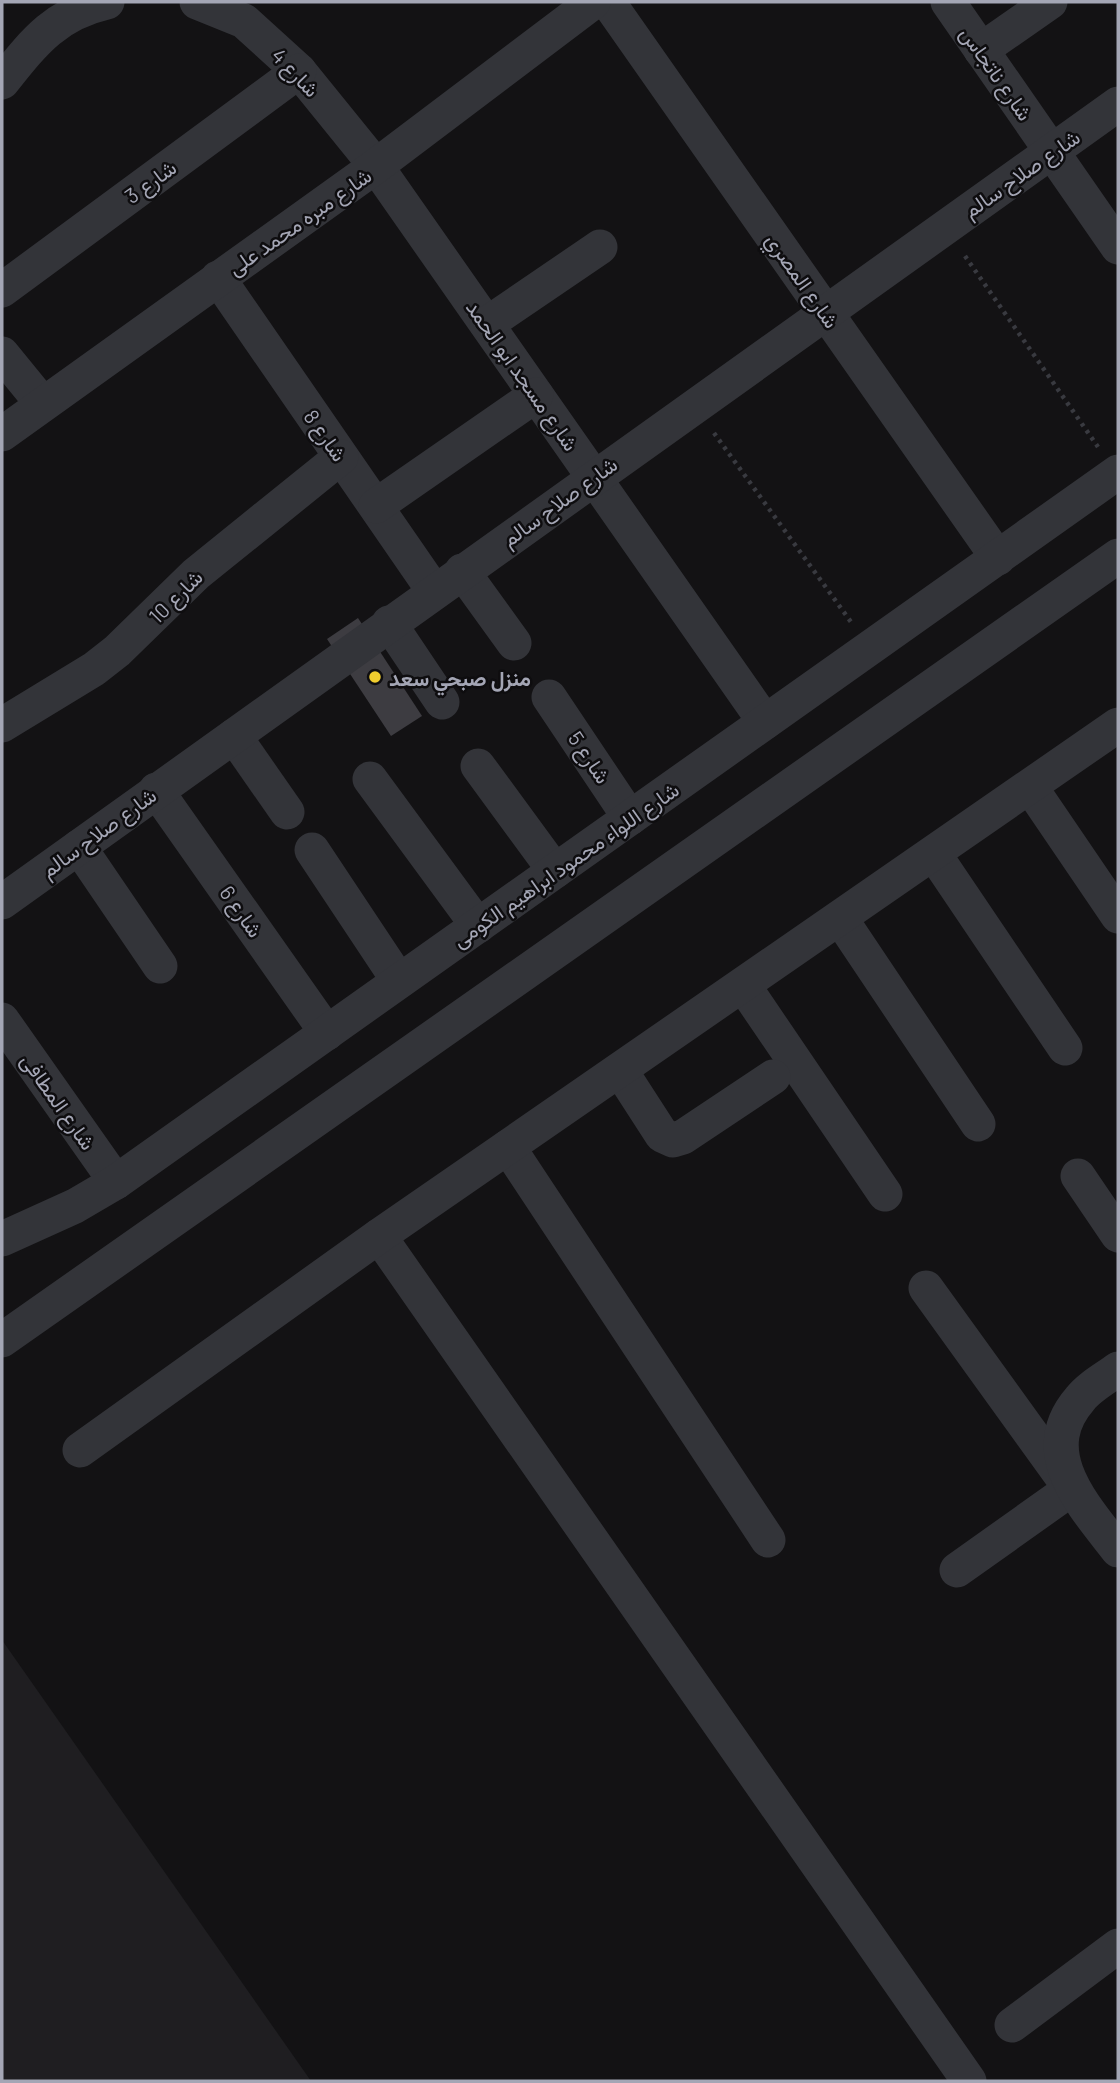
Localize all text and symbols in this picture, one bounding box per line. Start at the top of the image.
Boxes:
street label: شارع ناتجاس [953,21,1038,127]
street label: شارع 4 [265,42,325,104]
street label: شارع صلاح سالم [958,124,1086,225]
street label: شارع 3 [119,154,182,210]
street label: شارع مبره محمد على [222,162,377,282]
street label: شارع المصري [756,228,845,336]
street label: شارع مسجد ابو الحمد [459,295,584,457]
street label: شارع 8 [297,404,353,467]
street label: شارع صلاح سالم [497,451,623,554]
street label: شارع 10 [143,564,209,630]
place label: منزل صبحي سعد [389,665,531,696]
marker: منزل صبحي سعد [367,669,383,685]
street label: شارع 5 [561,726,616,789]
street label: شارع اللواء محمود ابراهيم الكومى [447,776,685,954]
street label: شارع صلاح سالم [36,782,162,885]
street label: شارع 6 [213,880,269,943]
street label: شارع المطافى [14,1048,101,1156]

